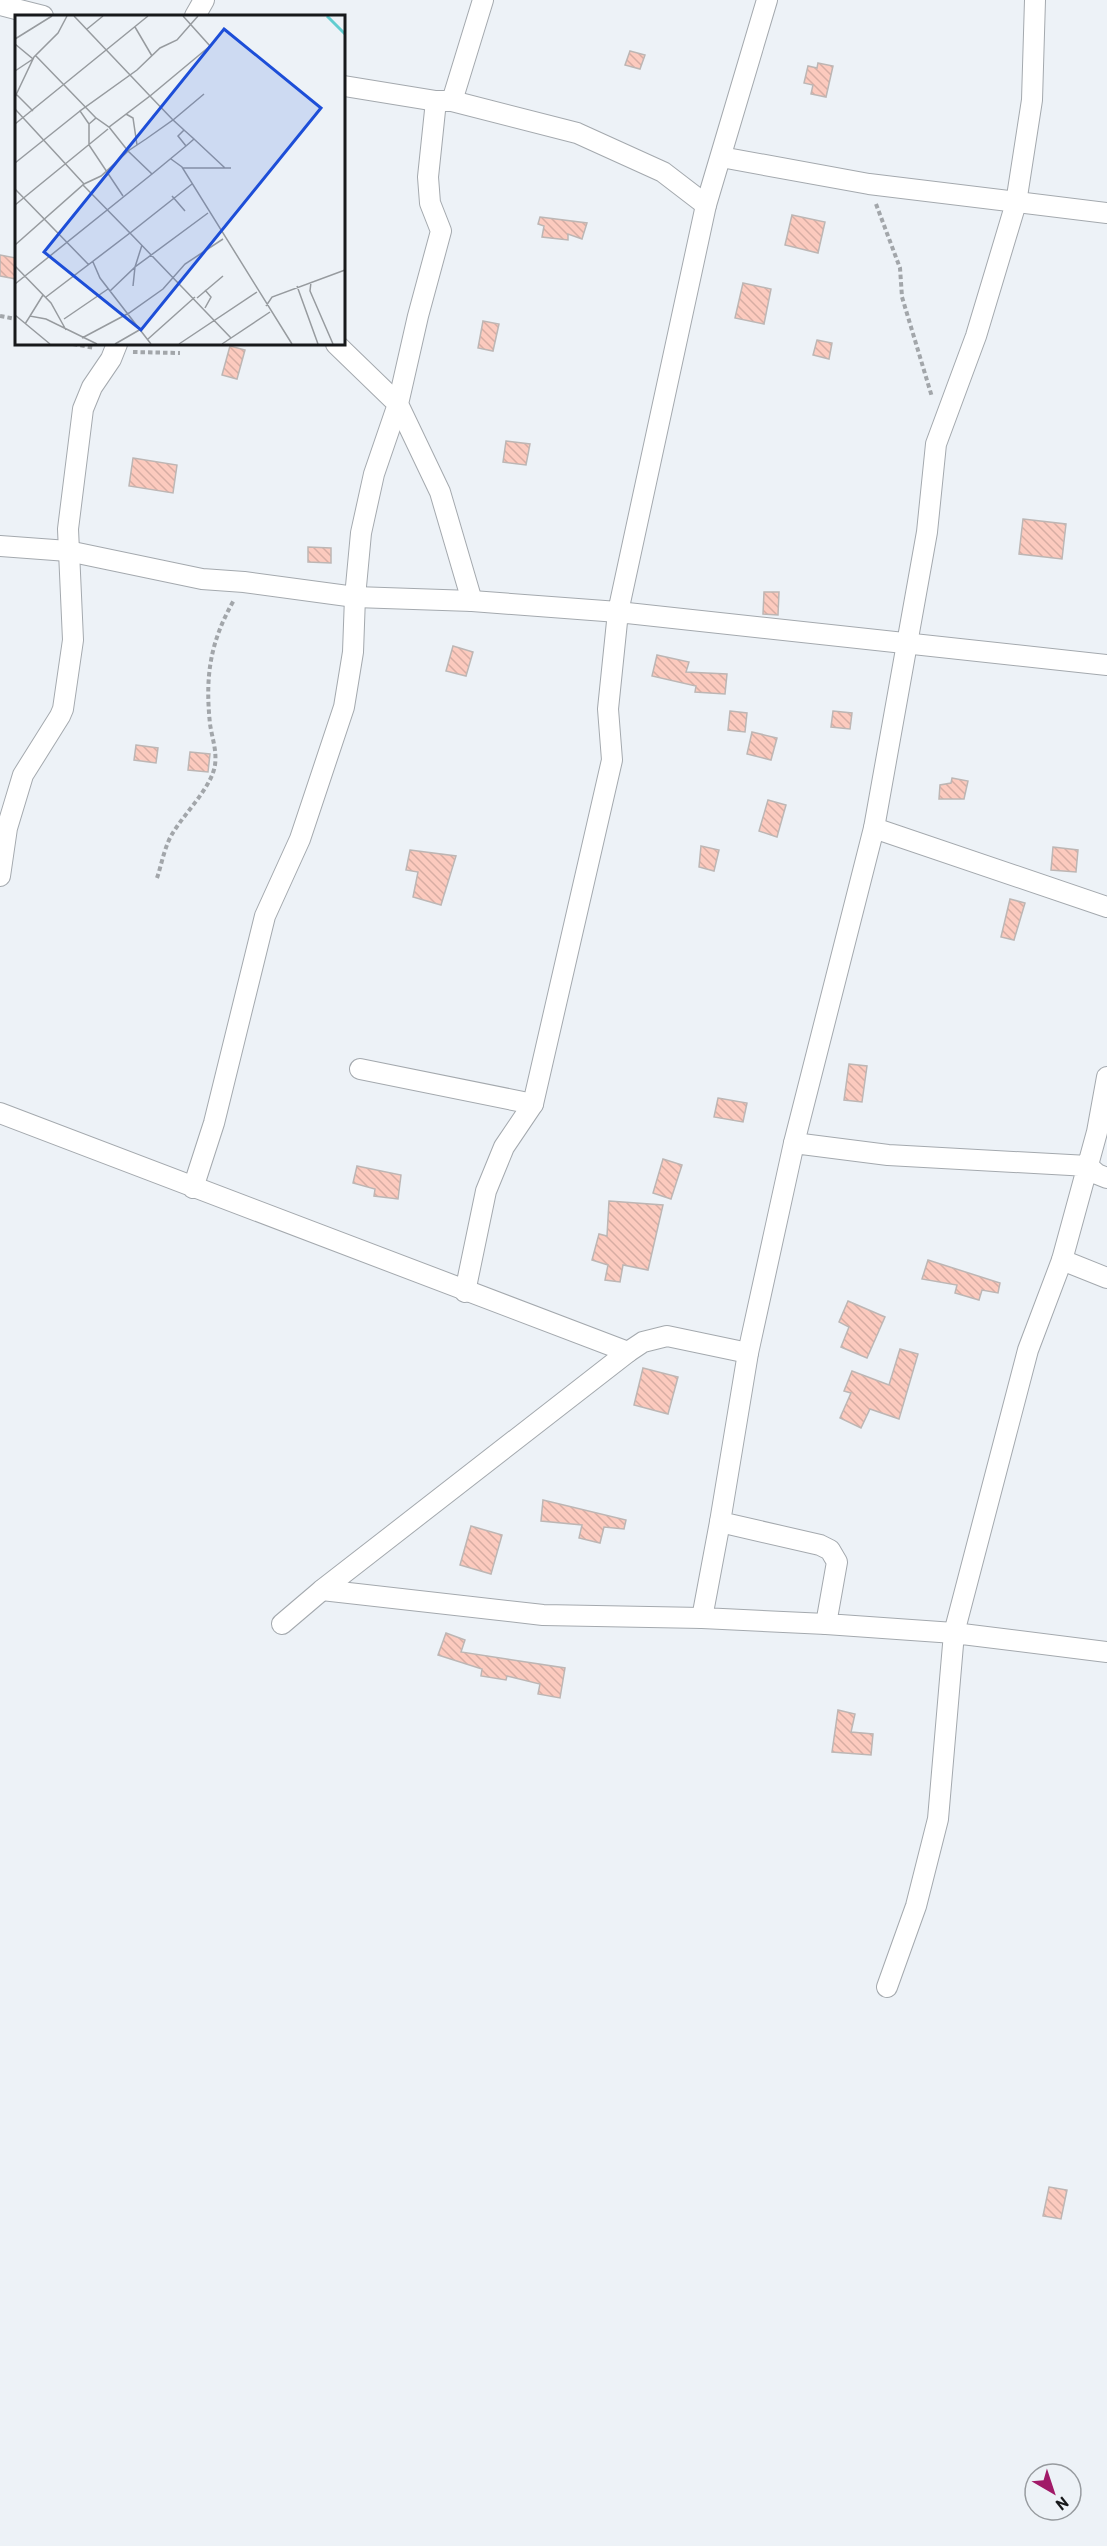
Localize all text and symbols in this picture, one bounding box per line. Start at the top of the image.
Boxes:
inset map [15,15,345,345]
north arrow [1023,2462,1083,2522]
text: N [1053,2493,1073,2515]

